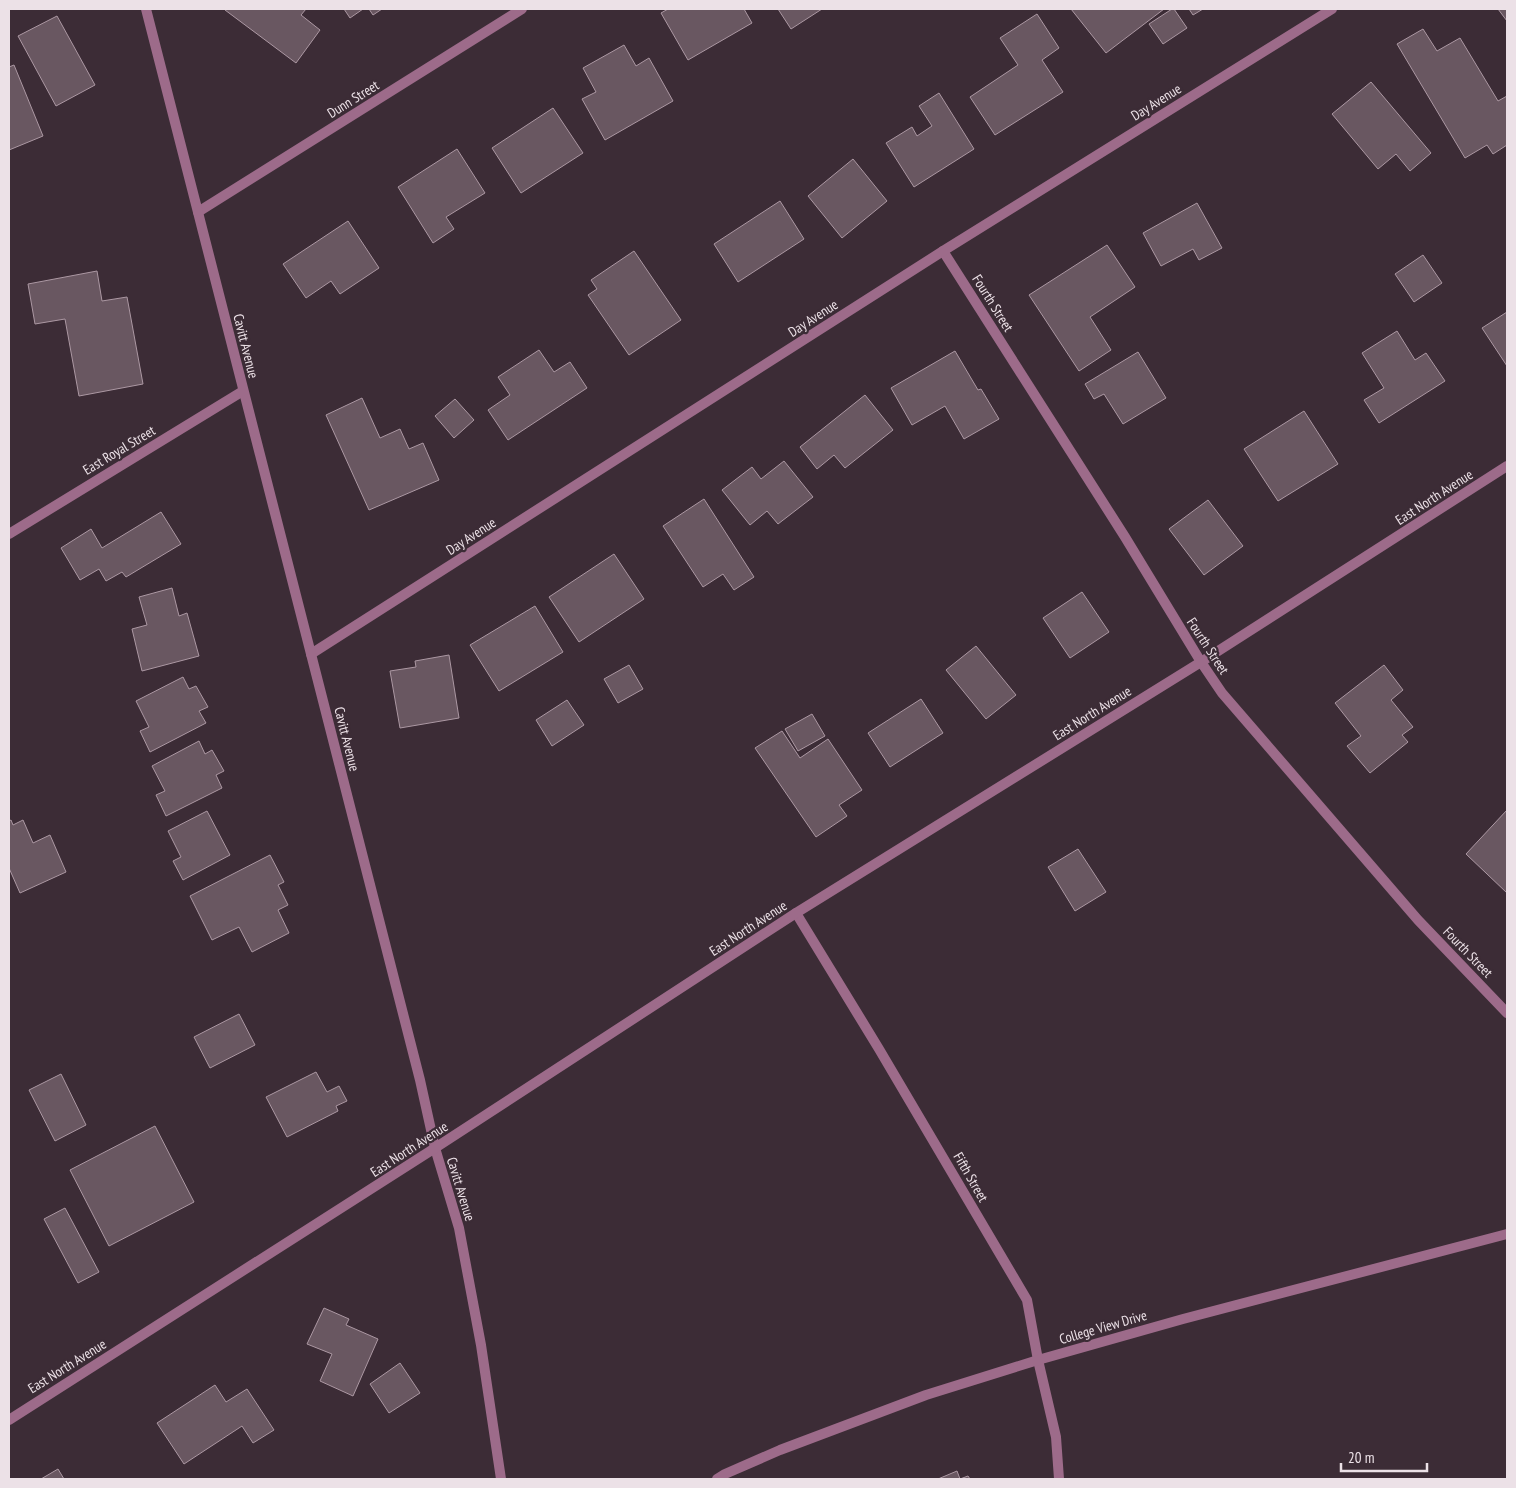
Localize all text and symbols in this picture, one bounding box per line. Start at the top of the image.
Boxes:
street label: Dunn Street [324,76,382,122]
street label: Day Avenue [1128,79,1185,124]
street label: Fourth Street [968,271,1018,335]
street label: Day Avenue [785,295,841,341]
street label: Cavitt Avenue [229,312,263,380]
street label: East Royal Street [80,421,159,479]
street label: East North Avenue [1392,465,1476,529]
street label: Day Avenue [443,513,499,559]
street label: Fourth Street [1183,614,1233,678]
street label: East North Avenue [1050,682,1135,744]
street label: Cavitt Avenue [330,705,364,773]
street label: East North Avenue [706,896,790,960]
street label: Fourth Street [1439,923,1497,981]
street label: East North Avenue [367,1117,451,1181]
street label: Fifth Street [950,1149,992,1205]
street label: Cavitt Avenue [443,1155,479,1223]
street label: College View Drive [1057,1306,1149,1348]
street label: East North Avenue [25,1335,110,1397]
scale bar [1341,1440,1427,1472]
text: 20 m [1348,1448,1374,1467]

